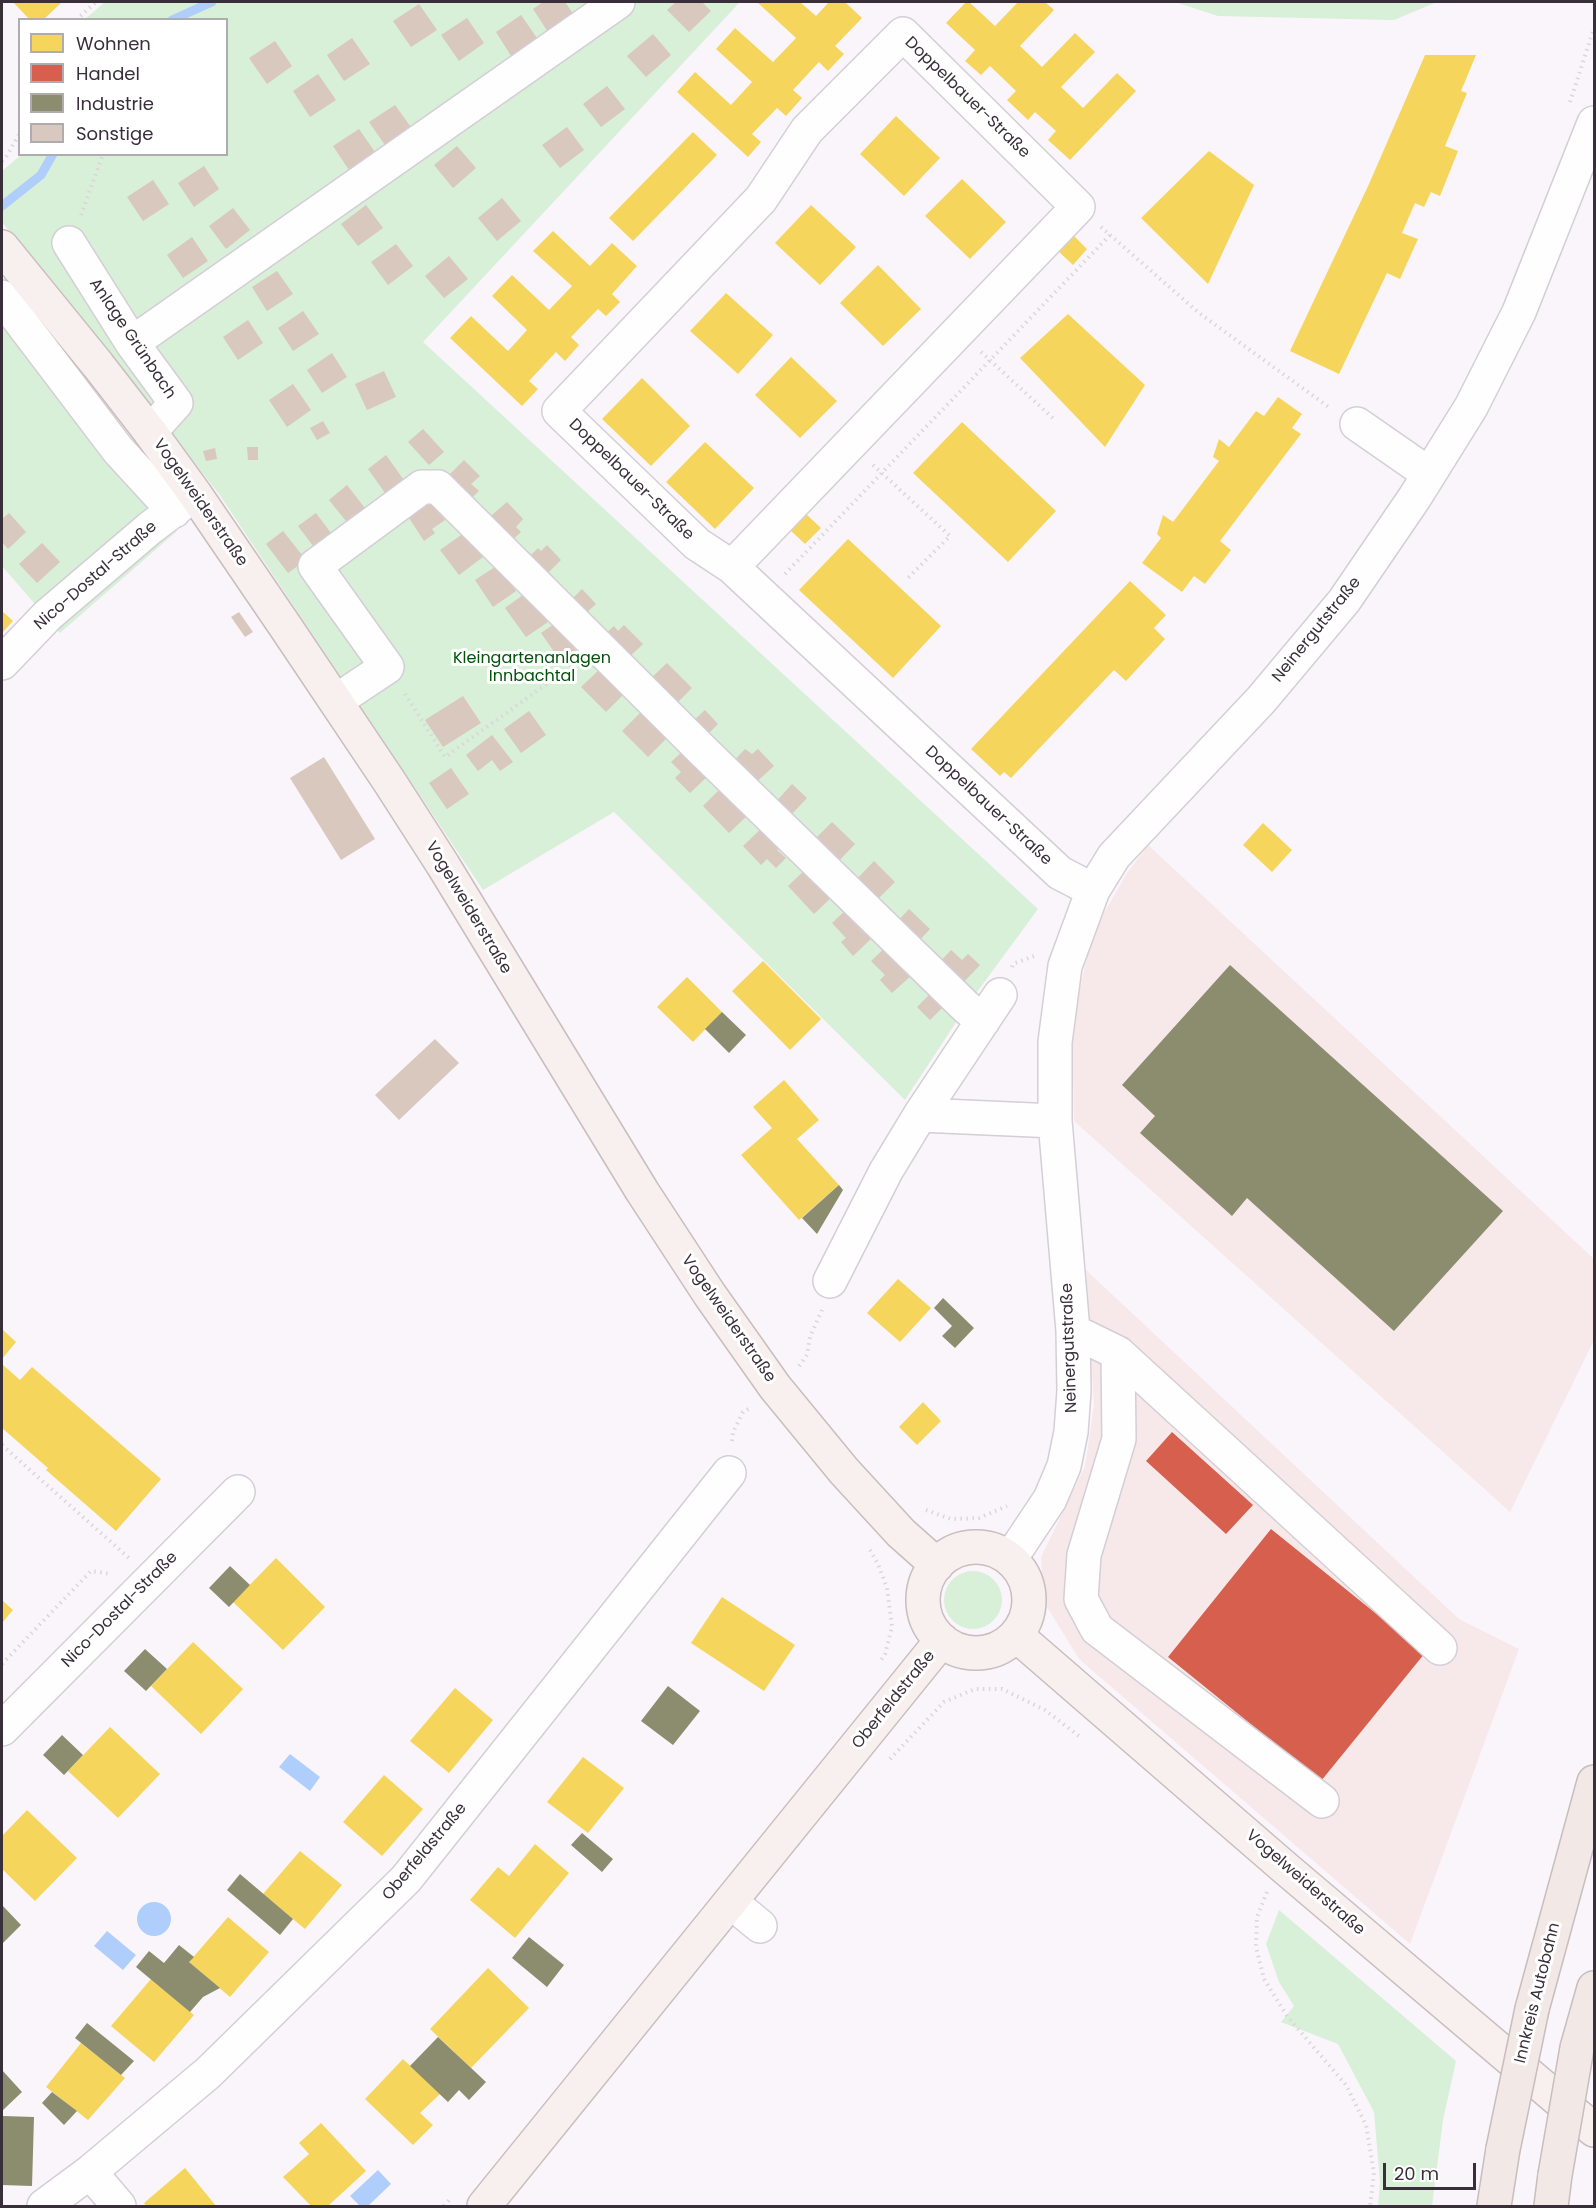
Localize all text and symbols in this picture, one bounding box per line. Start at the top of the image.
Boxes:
legend [18,18,228,156]
text: Wohnen [76,31,151,56]
street label: Doppelbauer-Straße [900,33,1034,163]
text: Handel [76,61,140,86]
text: Industrie [76,91,154,116]
text: Sonstige [76,121,153,146]
street label: Anlage Grünbach [85,275,179,403]
street label: Doppelbauer-Straße [564,415,698,545]
street label: Vogelweiderstraße [149,436,251,570]
street label: Nico-Dostal-Straße [31,518,161,634]
street label: Neinergutstraße [1269,573,1365,687]
park label: Kleingartenanlagen Innbachtal [453,649,611,687]
street label: Doppelbauer-Straße [921,742,1055,870]
street label: Vogelweiderstraße [421,838,515,978]
street label: Vogelweiderstraße [677,1252,779,1386]
street label: Neinergutstraße [1058,1283,1082,1413]
street label: Nico-Dostal-Straße [58,1548,182,1672]
street label: Oberfeldstraße [848,1647,940,1753]
street label: Oberfeldstraße [379,1799,471,1905]
street label: Vogelweiderstraße [1242,1826,1368,1940]
street label: Innkreis Autobahn [1511,1921,1565,2065]
scale bar [1386,2151,1479,2189]
text: 20 m [1394,2161,1439,2186]

